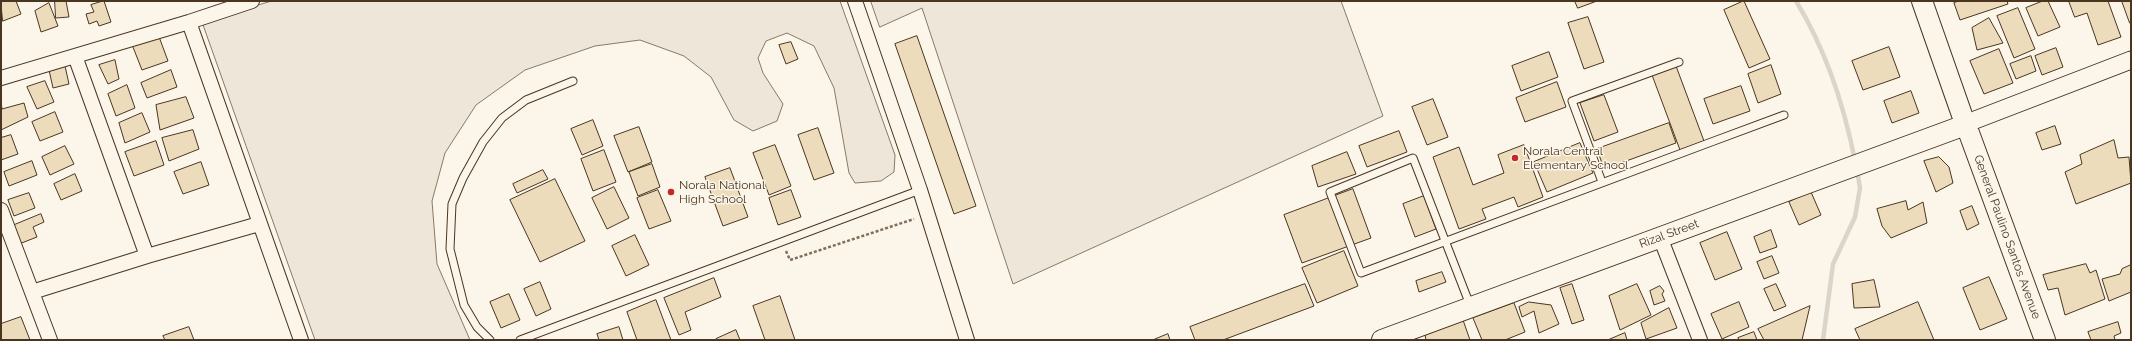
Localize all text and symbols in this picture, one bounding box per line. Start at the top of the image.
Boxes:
place label: Norala Central Elementary School [1523,144,1628,172]
marker: Norala Central Elementary School [1510,153,1520,163]
street label: General Paulino Santos Avenue [1971,153,2043,321]
place label: Norala National High School [679,178,765,206]
marker: Norala National High School [666,187,676,197]
street label: Rizal Street [1637,217,1701,251]

